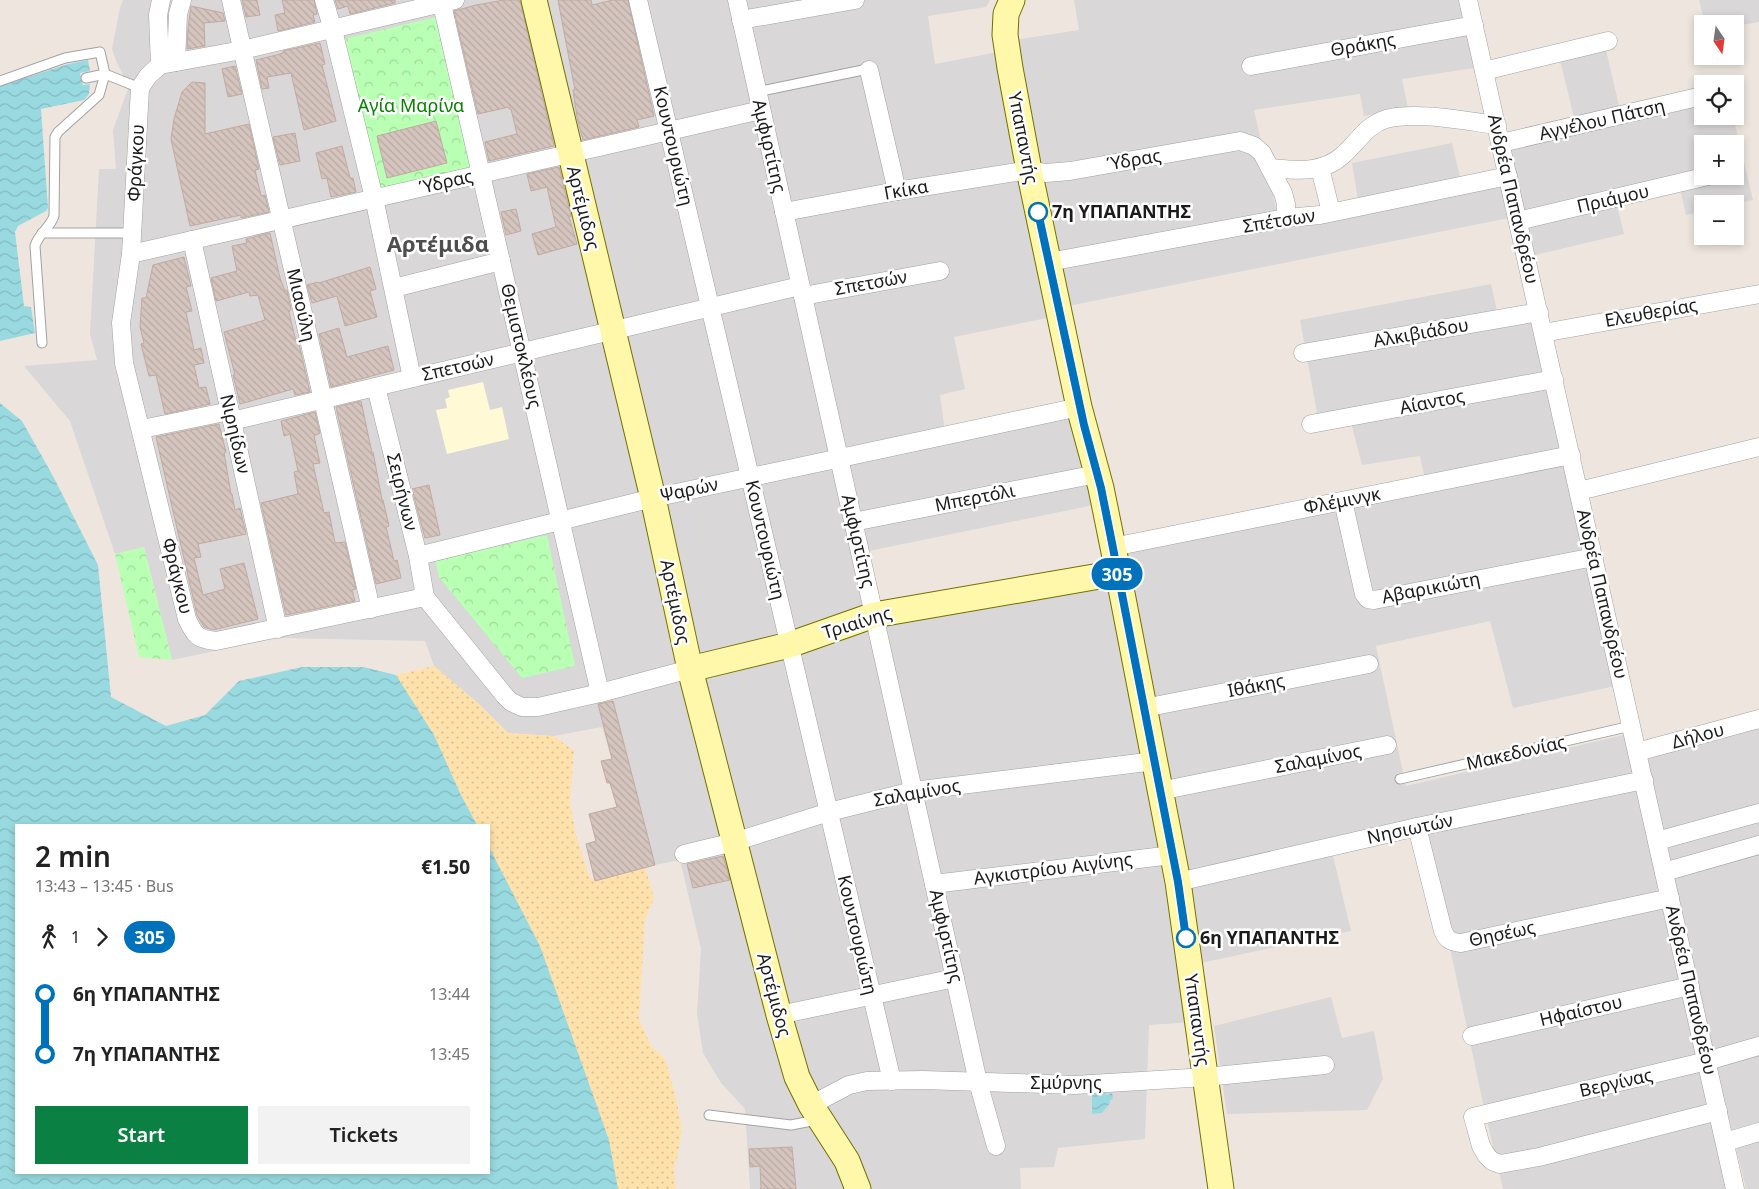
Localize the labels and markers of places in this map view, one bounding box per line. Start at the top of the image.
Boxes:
place label: 7η ΥΠΑΠΑΝΤΗΣ [1052,199,1191,223]
marker: 7η ΥΠΑΠΑΝΤΗΣ [1028,202,1048,222]
place label: 6η ΥΠΑΠΑΝΤΗΣ [1200,925,1339,949]
marker: 6η ΥΠΑΠΑΝΤΗΣ [1176,928,1196,948]

